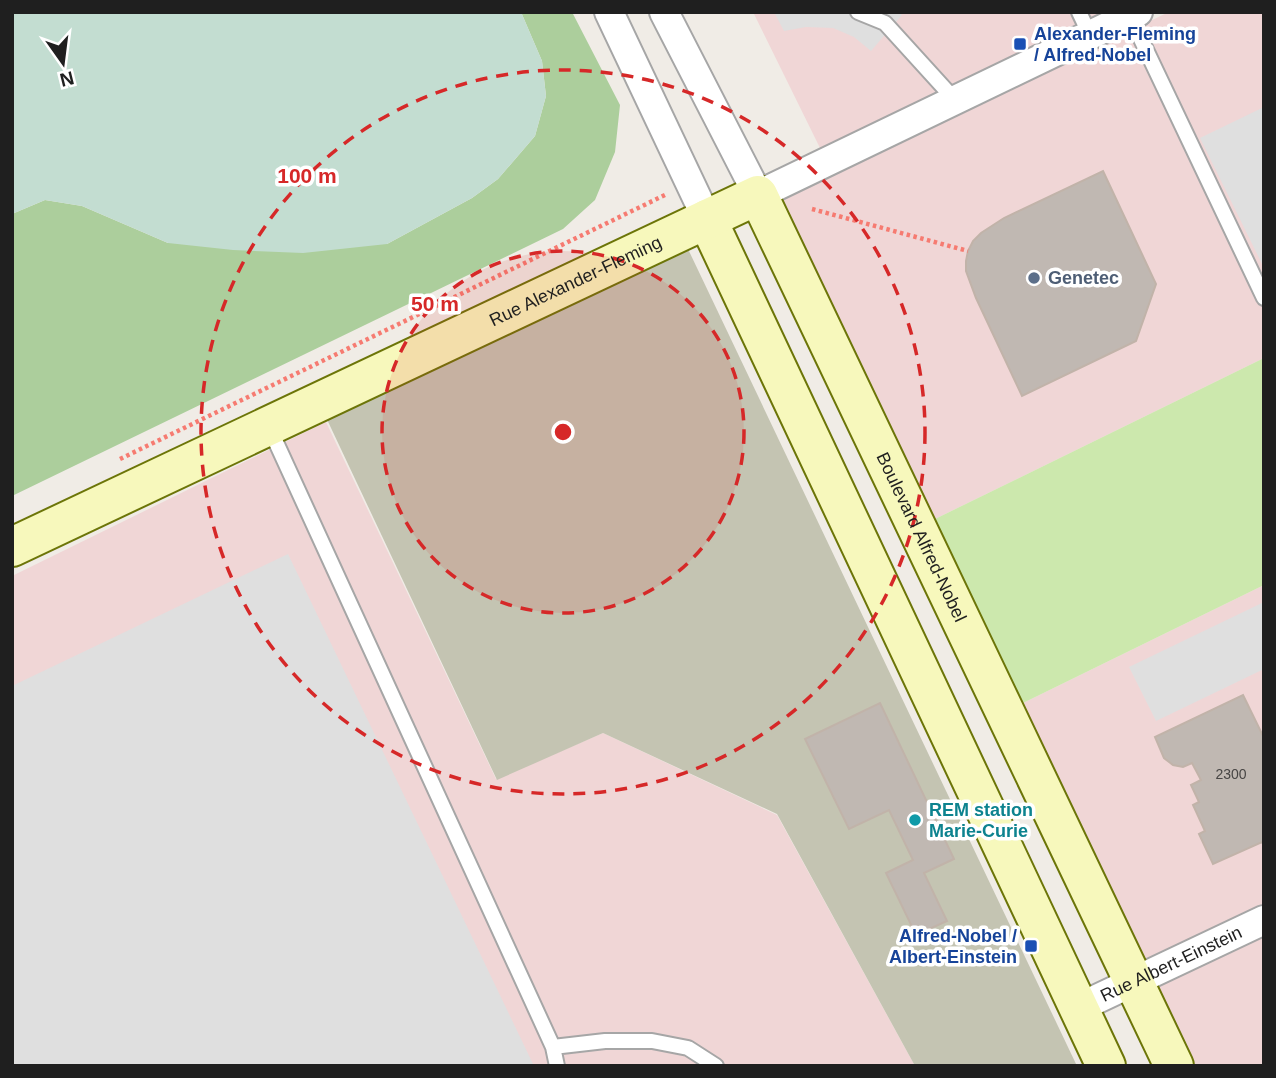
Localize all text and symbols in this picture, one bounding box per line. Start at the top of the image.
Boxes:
place label: Alexander-Fleming / Alfred-Nobel [1034,24,1196,65]
north arrow [28,28,98,98]
marker: Alexander-Fleming / Alfred-Nobel [1012,36,1028,52]
text: N [58,67,76,91]
text: 100 m [277,164,337,187]
street label: Rue Alexander-Fleming [486,232,665,330]
place label: Genetec [1048,268,1119,288]
marker: Genetec [1026,270,1042,286]
text: 50 m [411,292,459,315]
centre of rings [551,420,575,444]
street label: Boulevard Alfred-Nobel [872,449,970,625]
house number: 2300 [1215,766,1247,782]
place label: REM station Marie-Curie [929,800,1033,841]
marker: REM station Marie-Curie [907,812,923,828]
street label: Rue Albert-Einstein [1097,922,1245,1006]
place label: Alfred-Nobel / Albert-Einstein [889,926,1017,967]
marker: Alfred-Nobel / Albert-Einstein [1023,938,1039,954]

